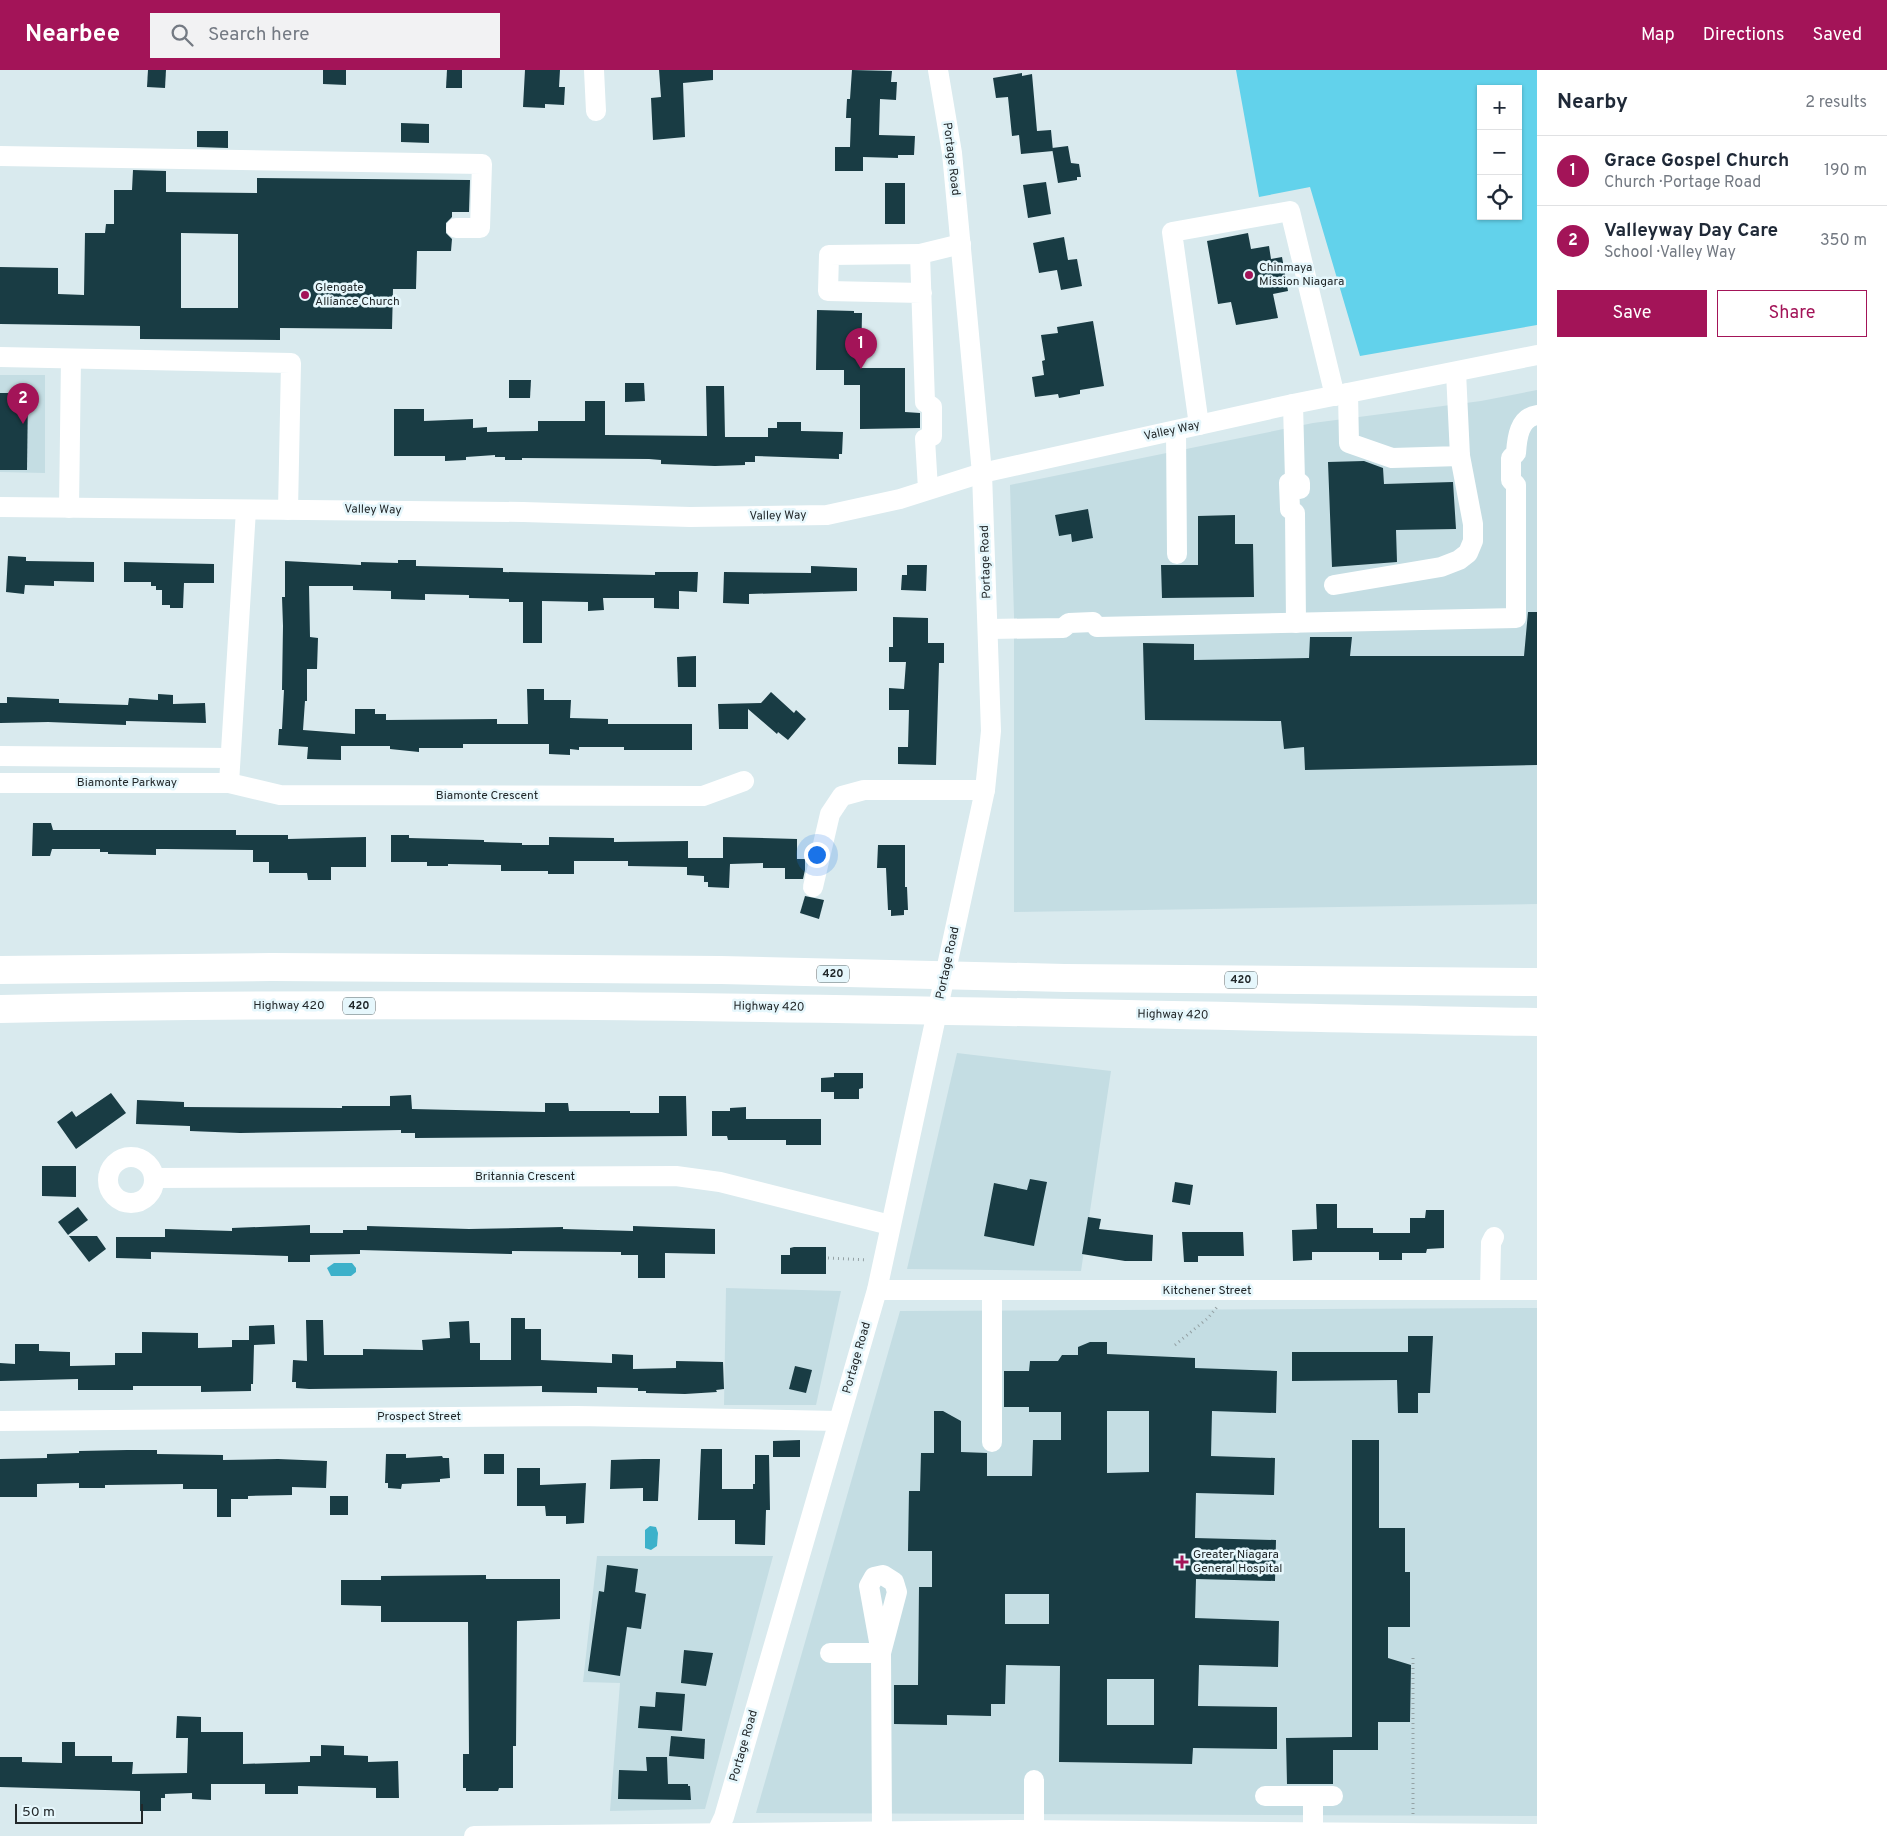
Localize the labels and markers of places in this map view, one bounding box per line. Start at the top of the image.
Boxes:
place label: Chinmaya Mission Niagara [1259,260,1344,290]
marker: Chinmaya Mission Niagara [1243,269,1255,281]
place label: Glengate Alliance Church [315,280,400,310]
marker: Glengate Alliance Church [299,289,311,301]
pin: 1 [845,328,877,369]
pin: 2 [7,383,39,424]
place label: Greater Niagara General Hospital [1193,1547,1282,1577]
marker: Greater Niagara General Hospital [1175,1555,1189,1569]

